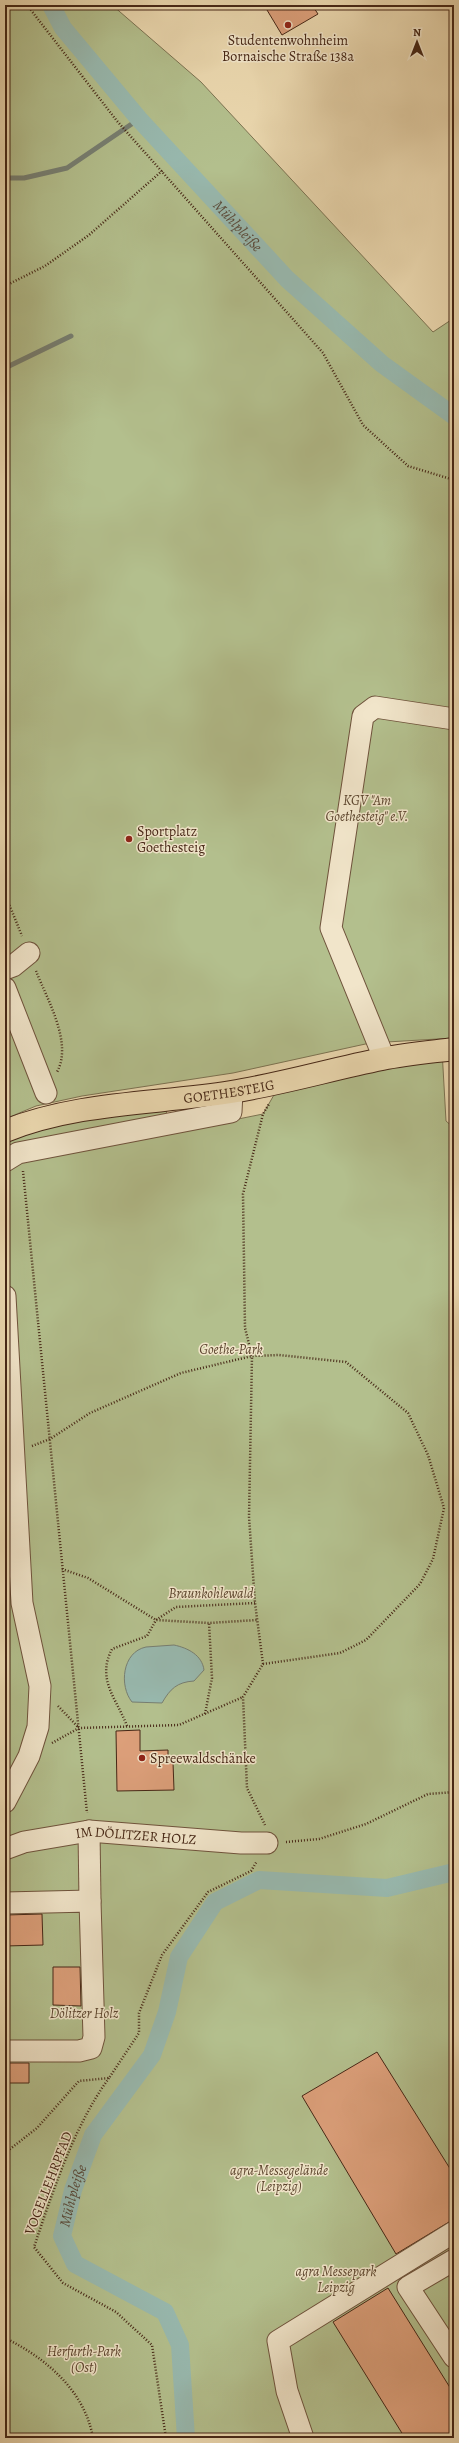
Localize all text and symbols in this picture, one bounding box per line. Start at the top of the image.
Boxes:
marker: Studentenwohnheim Bornaische Straße 138a [283,20,293,30]
north arrow [397,22,437,62]
text: N [413,25,421,40]
place label: Studentenwohnheim Bornaische Straße 138a [222,31,354,66]
water label: Mühlpleiße [209,195,267,257]
park label: KGV "Am Goethesteig" e.V. [326,791,408,826]
place label: Sportplatz Goethesteig [137,822,205,857]
marker: Sportplatz Goethesteig [124,834,134,844]
street label: GOETHESTEIG [183,1075,276,1108]
park label: Goethe-Park [199,1340,263,1359]
park label: Braunkohlewald [168,1584,254,1603]
place label: Spreewaldschänke [150,1749,256,1768]
marker: Spreewaldschänke [137,1753,147,1763]
street label: IM DÖLITZER HOLZ [74,1822,197,1849]
park label: Dölitzer Holz [50,2004,119,2023]
street label: VOGELLEHRPFAD [20,2129,77,2238]
water label: Mühlpleiße [55,2161,92,2229]
park label: agra-Messegelände (Leipzig) [230,2161,328,2196]
park label: agra Messepark Leipzig [296,2262,376,2297]
park label: Herfurth-Park (Ost) [47,2342,121,2377]

